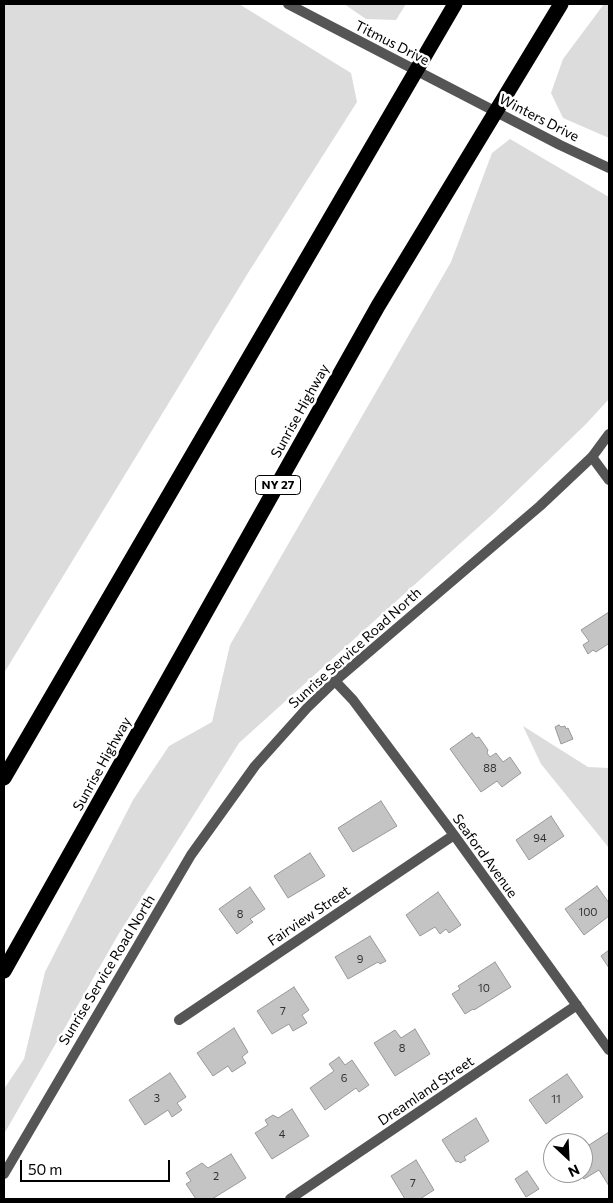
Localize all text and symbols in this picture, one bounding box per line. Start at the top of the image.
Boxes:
street label: Titmus Drive [352,17,432,69]
street label: Winters Drive [496,91,582,145]
street label: Sunrise Highway [267,361,333,461]
road number: NY 27 [256,476,300,494]
street label: Sunrise Service Road North [285,584,425,712]
street label: Sunrise Highway [69,714,135,814]
house number: 88 [483,761,497,775]
street label: Seaford Avenue [449,811,521,901]
house number: 94 [533,831,547,845]
street label: Fairview Street [265,882,353,950]
street label: Sunrise Service Road North [55,892,159,1048]
house number: 100 [578,905,598,919]
house number: 8 [237,907,243,921]
house number: 9 [357,952,363,966]
house number: 10 [478,981,490,995]
house number: 7 [280,1004,286,1018]
house number: 8 [399,1041,405,1055]
street label: Dreamland Street [375,1053,477,1129]
house number: 6 [341,1071,347,1085]
house number: 3 [154,1091,160,1105]
house number: 11 [551,1092,561,1106]
house number: 4 [279,1127,285,1141]
north arrow [543,1133,593,1183]
scale bar [22,1150,172,1182]
text: 50 m [28,1160,62,1178]
text: N [566,1161,582,1181]
house number: 2 [213,1169,219,1183]
house number: 7 [410,1176,416,1190]

